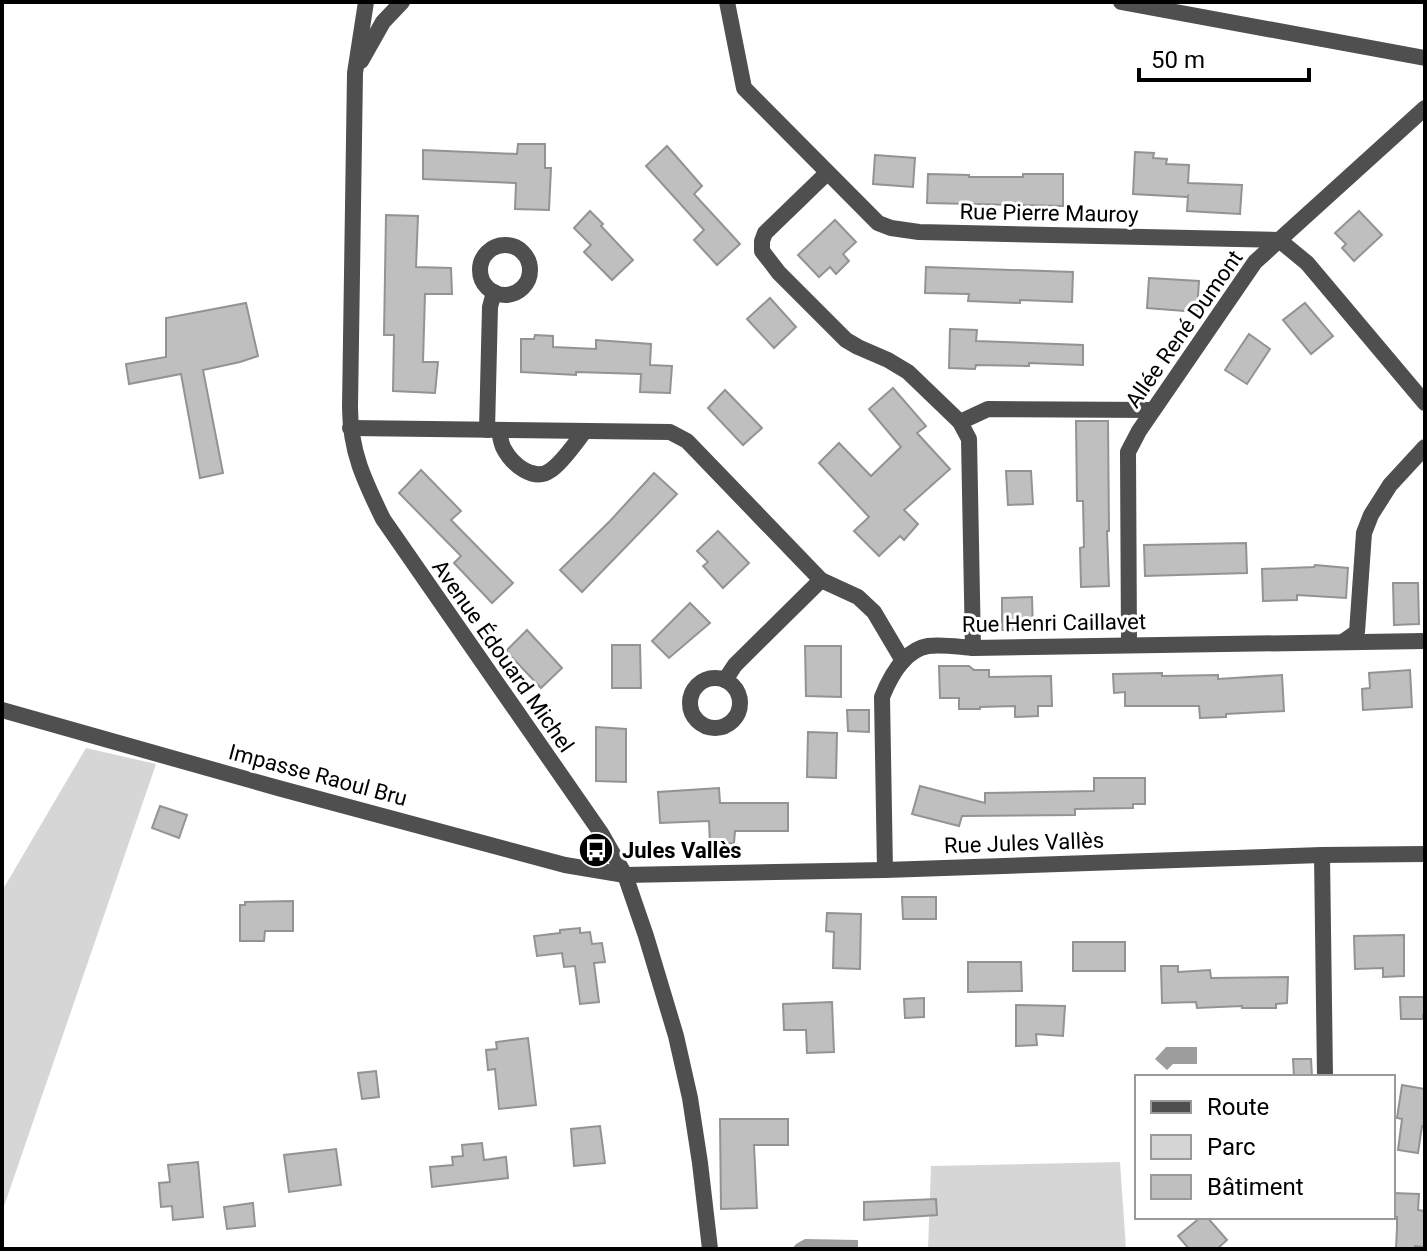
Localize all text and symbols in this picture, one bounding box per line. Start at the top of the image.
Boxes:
scale bar [1139,32,1309,82]
text: 50 m [1151,46,1205,74]
street label: Rue Pierre Mauroy [959,199,1139,227]
street label: Allée René Dumont [1120,246,1248,412]
street label: Avenue Édouard Michel [427,555,579,757]
street label: Rue Henri Caillavet [962,609,1146,637]
street label: Impasse Raoul Bru [226,739,410,811]
street label: Rue Jules Vallès [944,828,1104,858]
bus stop icon: Jules Vallès [577,831,615,869]
place label: Jules Vallès [622,838,742,863]
legend [1135,1075,1395,1219]
text: Route [1207,1093,1269,1121]
text: Parc [1207,1133,1256,1161]
text: Bâtiment [1207,1173,1304,1201]

